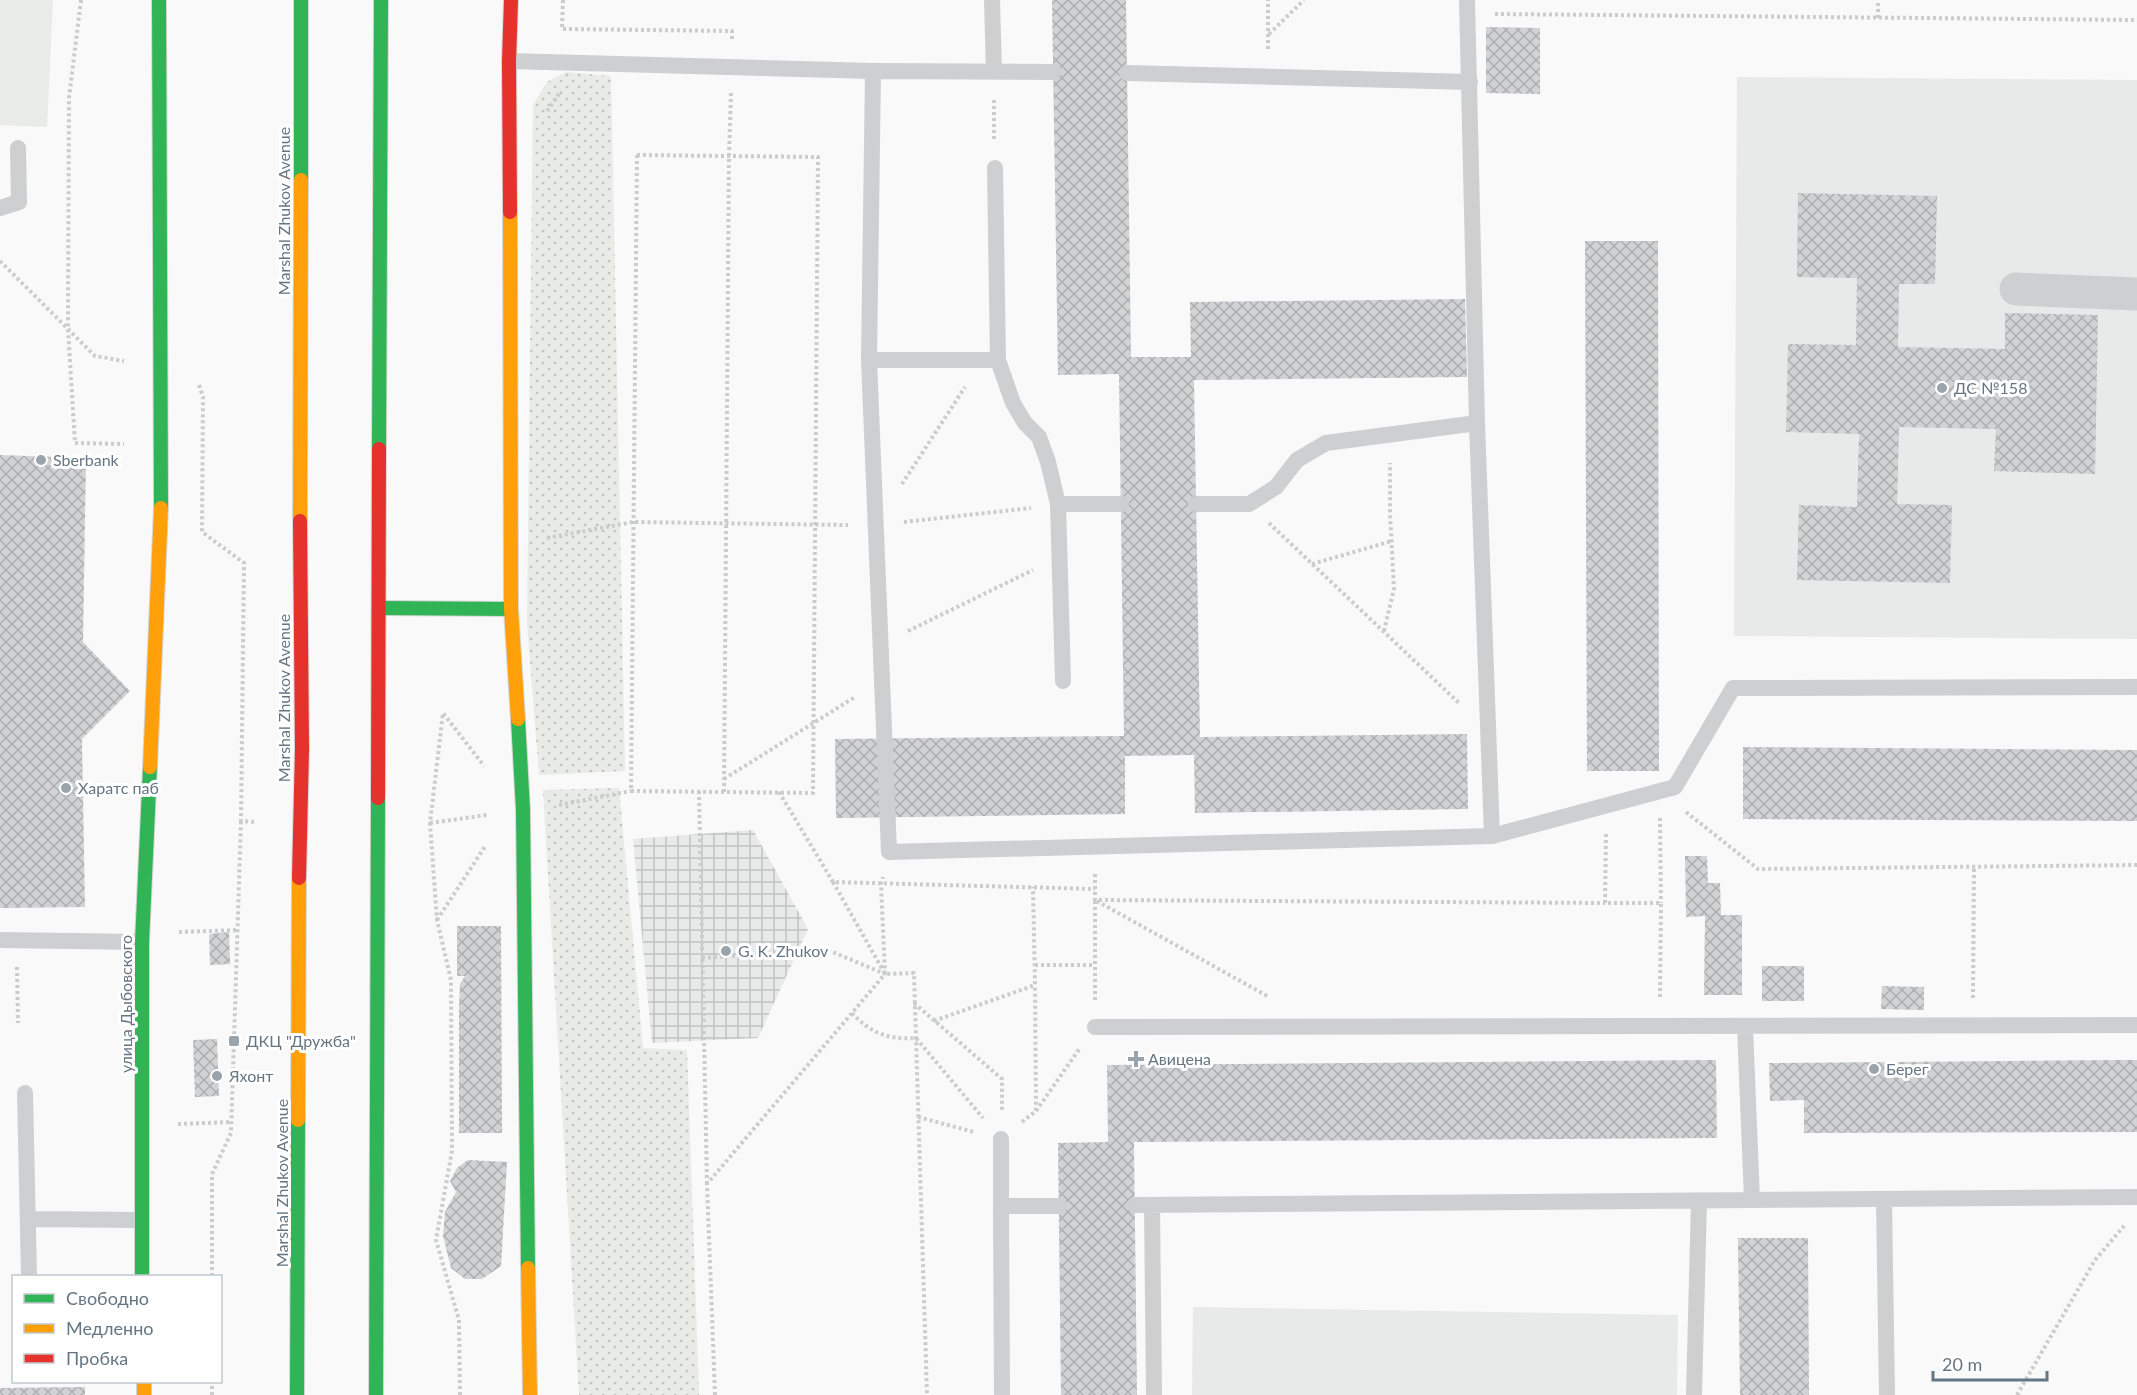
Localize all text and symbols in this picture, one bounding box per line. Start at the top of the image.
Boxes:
street label: Marshal Zhukov Avenue [274,127,293,295]
place label: ДС №158 [1954,378,2027,397]
marker: ДС №158 [1935,381,1949,395]
place label: Sberbank [53,450,120,469]
marker: Sberbank [34,453,48,467]
street label: Marshal Zhukov Avenue [274,614,293,782]
place label: Харатс паб [78,778,159,797]
marker: Харатс паб [59,781,73,795]
street label: улица Дыбовского [116,935,135,1073]
place label: G. K. Zhukov [738,941,829,960]
marker: G. K. Zhukov [719,944,733,958]
place label: ДКЦ "Дружба" [246,1031,356,1050]
marker: ДКЦ "Дружба" [227,1034,241,1048]
place label: Авицена [1148,1049,1211,1068]
marker: Авицена [1129,1052,1143,1066]
place label: Берег [1886,1059,1929,1078]
marker: Берег [1867,1062,1881,1076]
place label: Яхонт [228,1066,273,1085]
marker: Яхонт [210,1069,224,1083]
street label: Marshal Zhukov Avenue [272,1099,291,1267]
legend [12,1275,222,1383]
text: Свободно [66,1287,149,1309]
text: Медленно [66,1317,154,1339]
scale bar [1933,1344,2047,1382]
text: Пробка [66,1347,128,1369]
text: 20 m [1942,1353,1982,1375]

